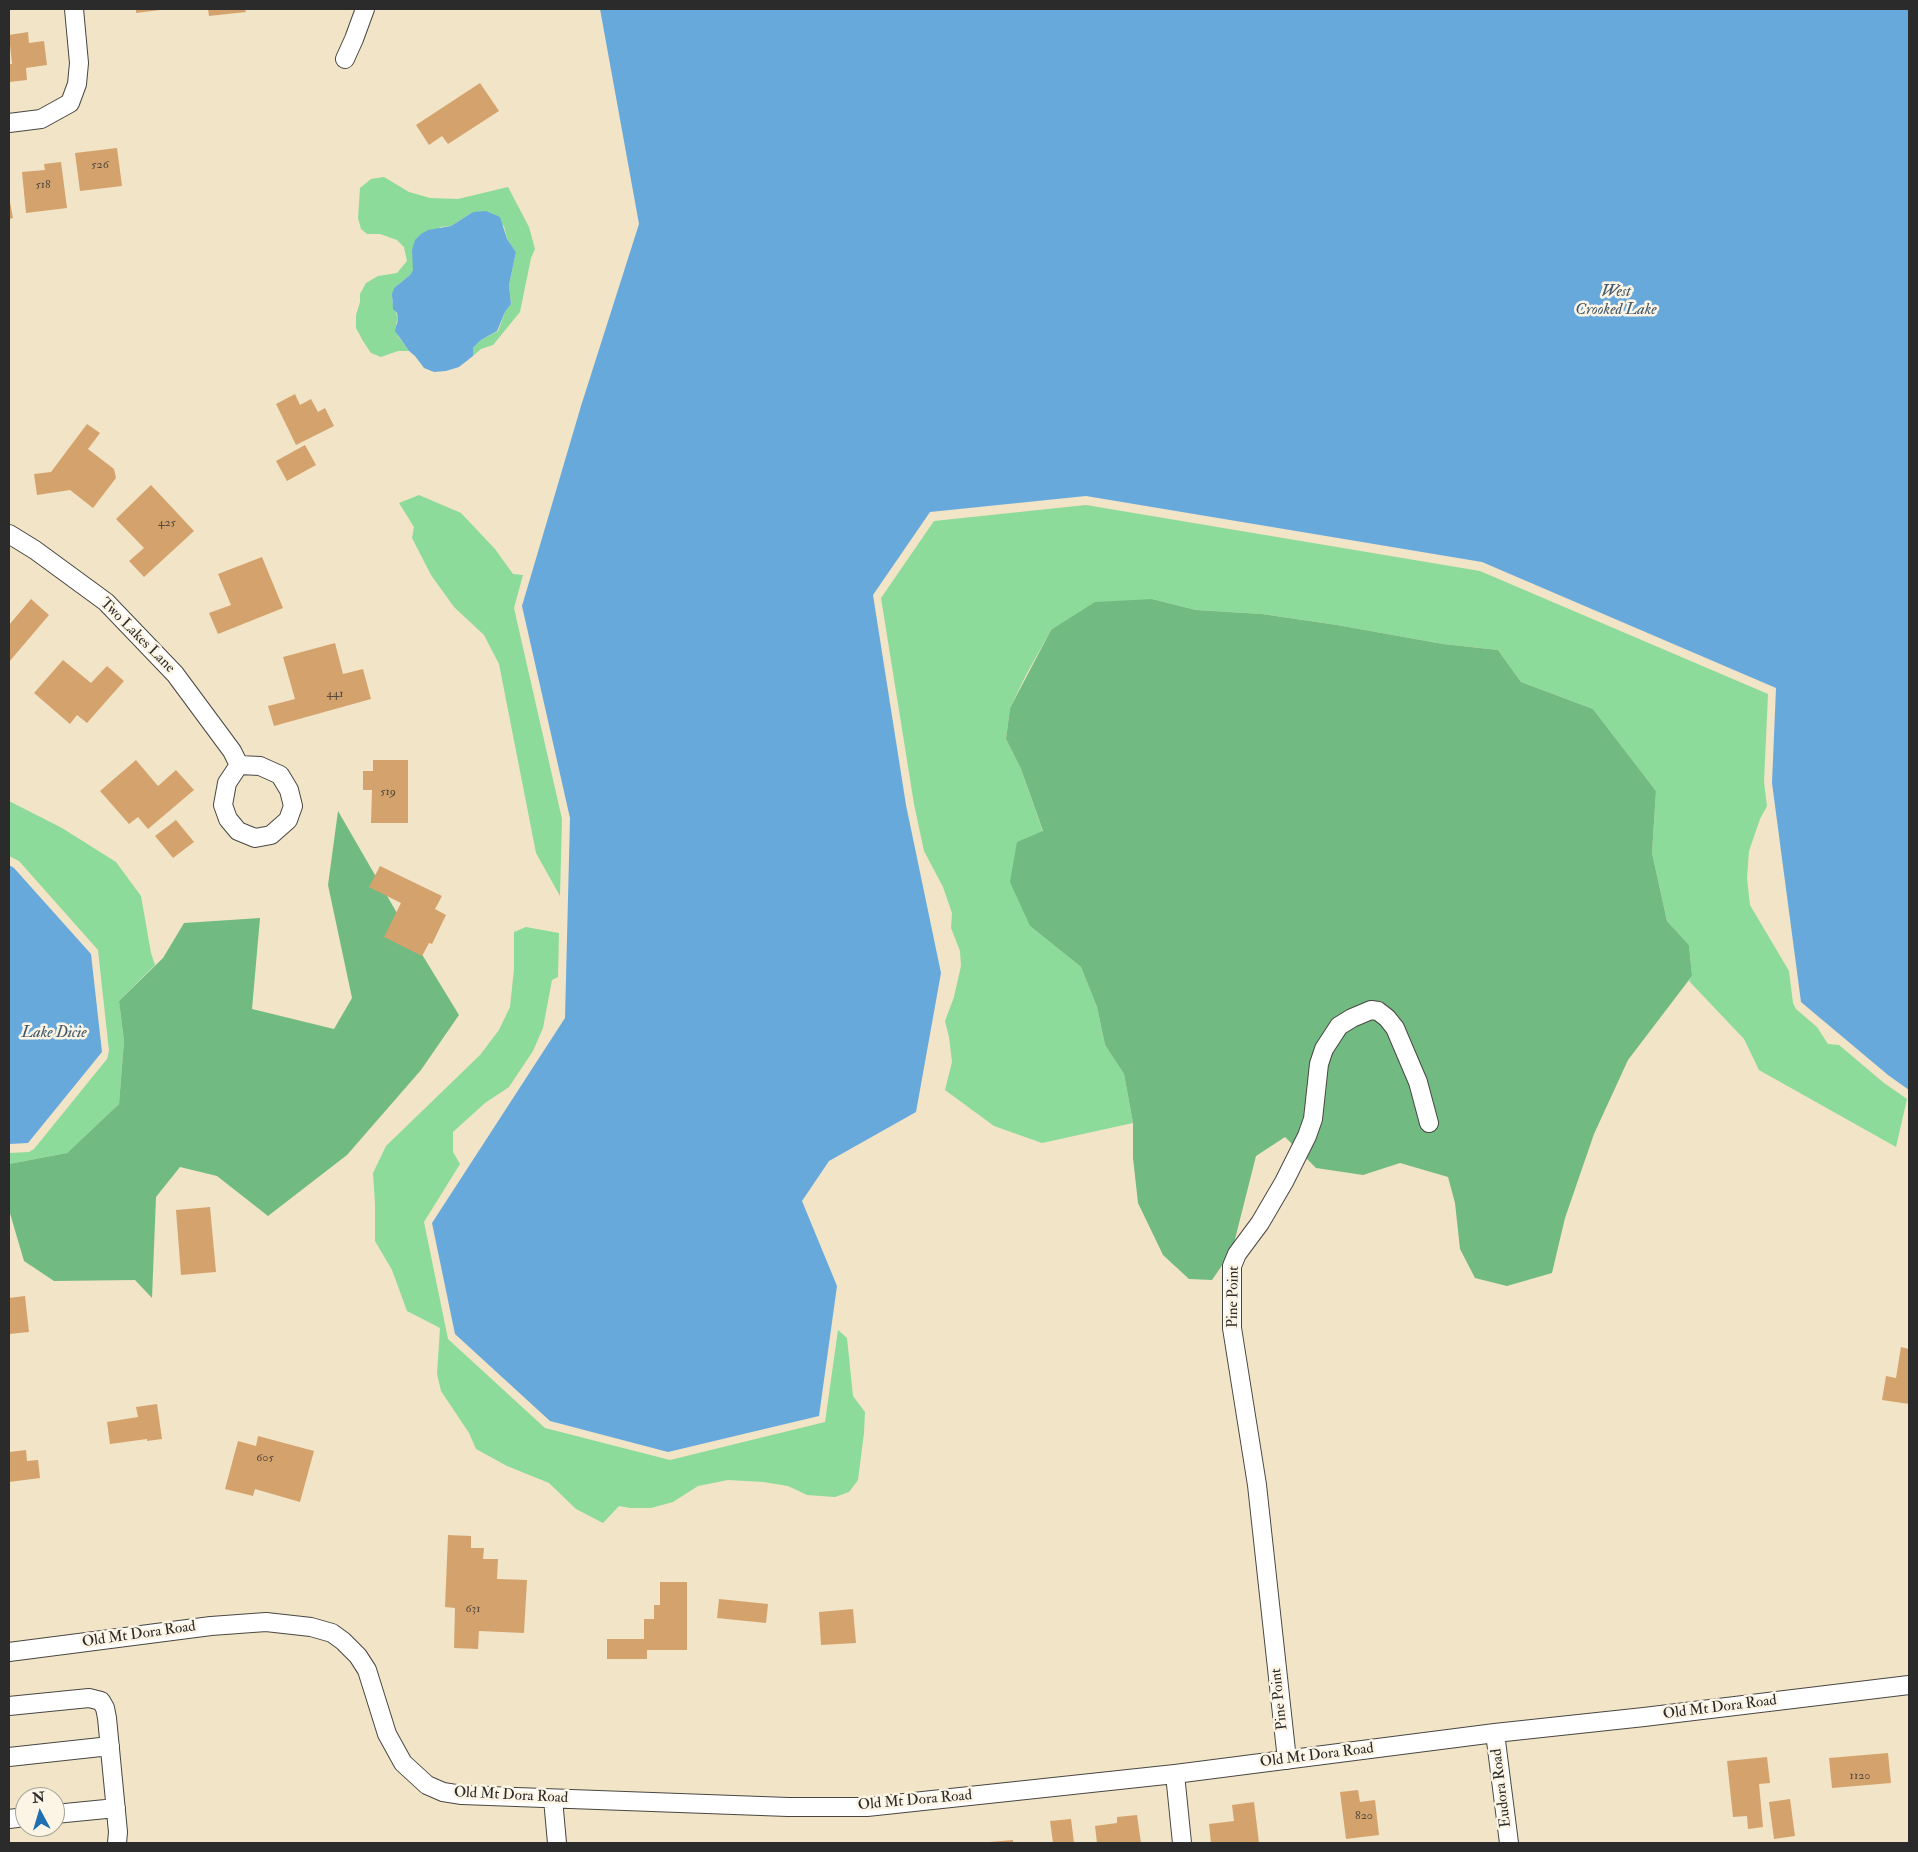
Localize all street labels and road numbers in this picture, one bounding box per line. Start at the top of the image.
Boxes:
street label: Two Lakes Lane [96,595,178,677]
street label: Pine Point [1224,1266,1244,1328]
street label: Old Mt Dora Road [81,1618,197,1652]
street label: Pine Point [1268,1667,1292,1731]
street label: Old Mt Dora Road [1662,1692,1778,1724]
street label: Old Mt Dora Road [1259,1740,1375,1772]
street label: Eudora Road [1488,1747,1516,1829]
street label: Old Mt Dora Road [453,1784,569,1808]
street label: Old Mt Dora Road [857,1787,973,1815]

